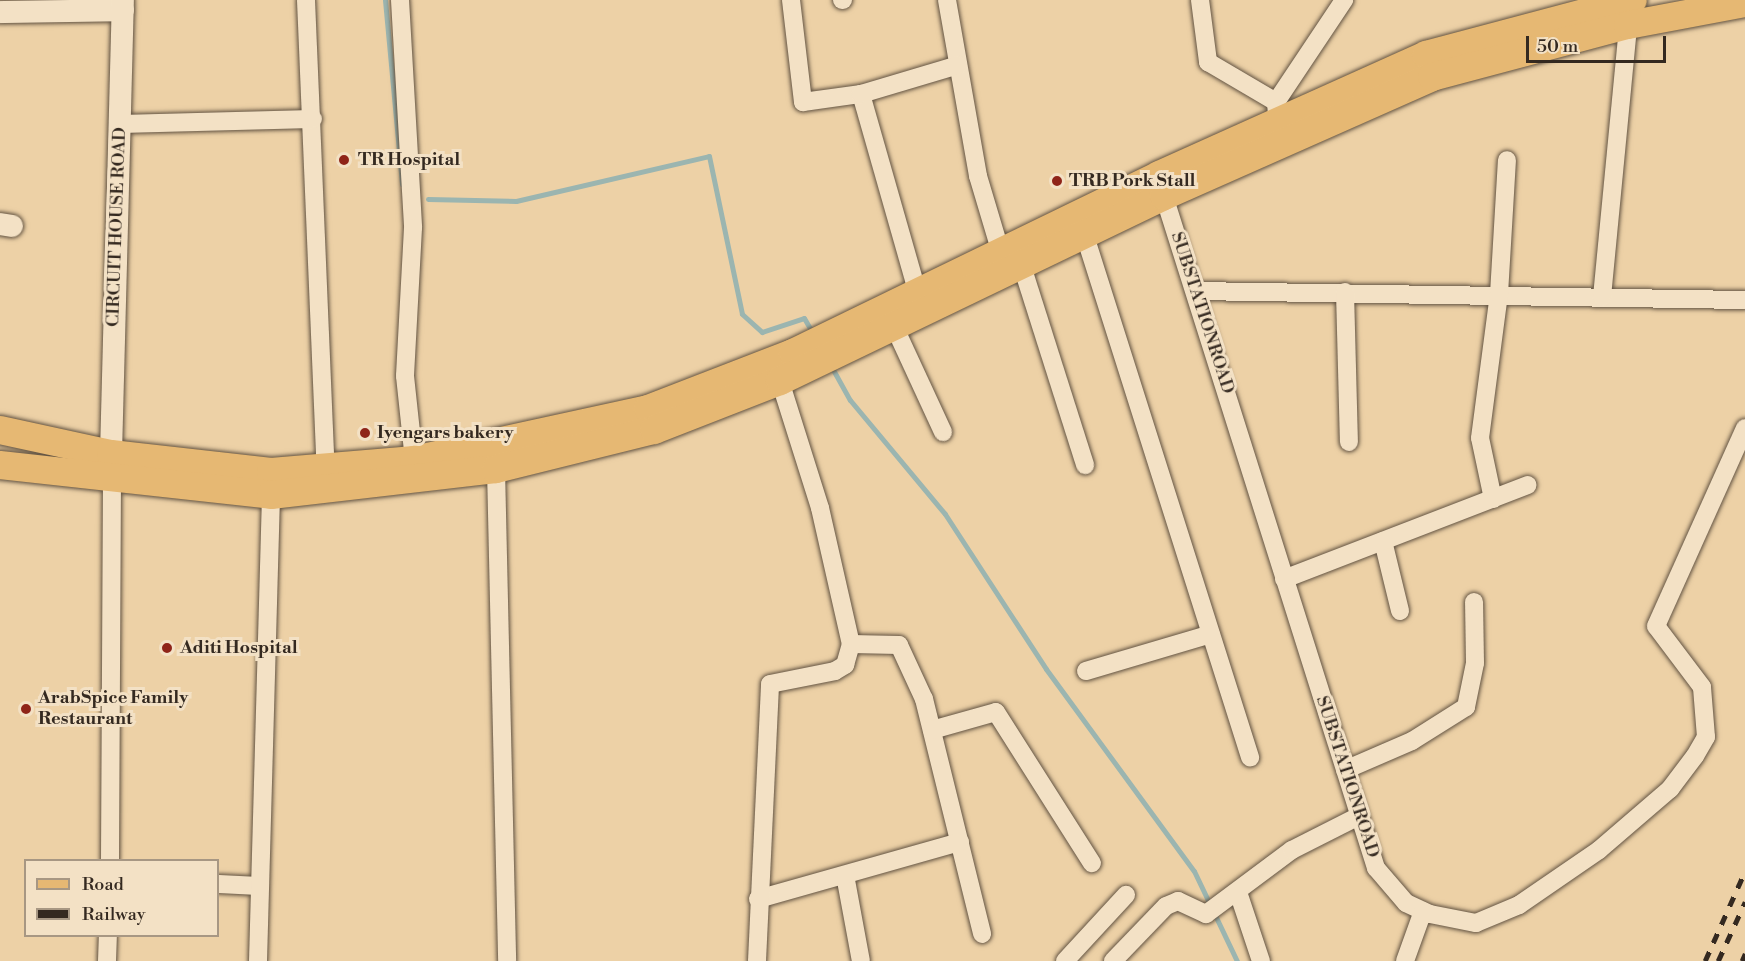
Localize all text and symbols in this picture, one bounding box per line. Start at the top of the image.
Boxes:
scale bar [1529,24,1668,62]
text: 50 m [1537,35,1578,58]
street label: CIRCUIT HOUSE ROAD [103,127,131,327]
place label: TR Hospital [358,149,460,171]
marker: TR Hospital [335,151,353,169]
place label: TRB Pork Stall [1069,170,1196,192]
marker: TRB Pork Stall [1050,174,1064,188]
street label: SUBSTATIONROAD [1166,229,1238,397]
place label: Iyengars bakery [377,422,513,444]
marker: Iyengars bakery [358,426,372,440]
place label: Aditi Hospital [180,637,298,659]
marker: Aditi Hospital [158,639,176,657]
place label: ArabSpice Family Restaurant [38,688,188,730]
street label: SUBSTATIONROAD [1311,693,1383,861]
marker: ArabSpice Family Restaurant [19,702,33,716]
legend [24,859,219,937]
text: Road [82,873,124,896]
text: Railway [82,903,145,926]

